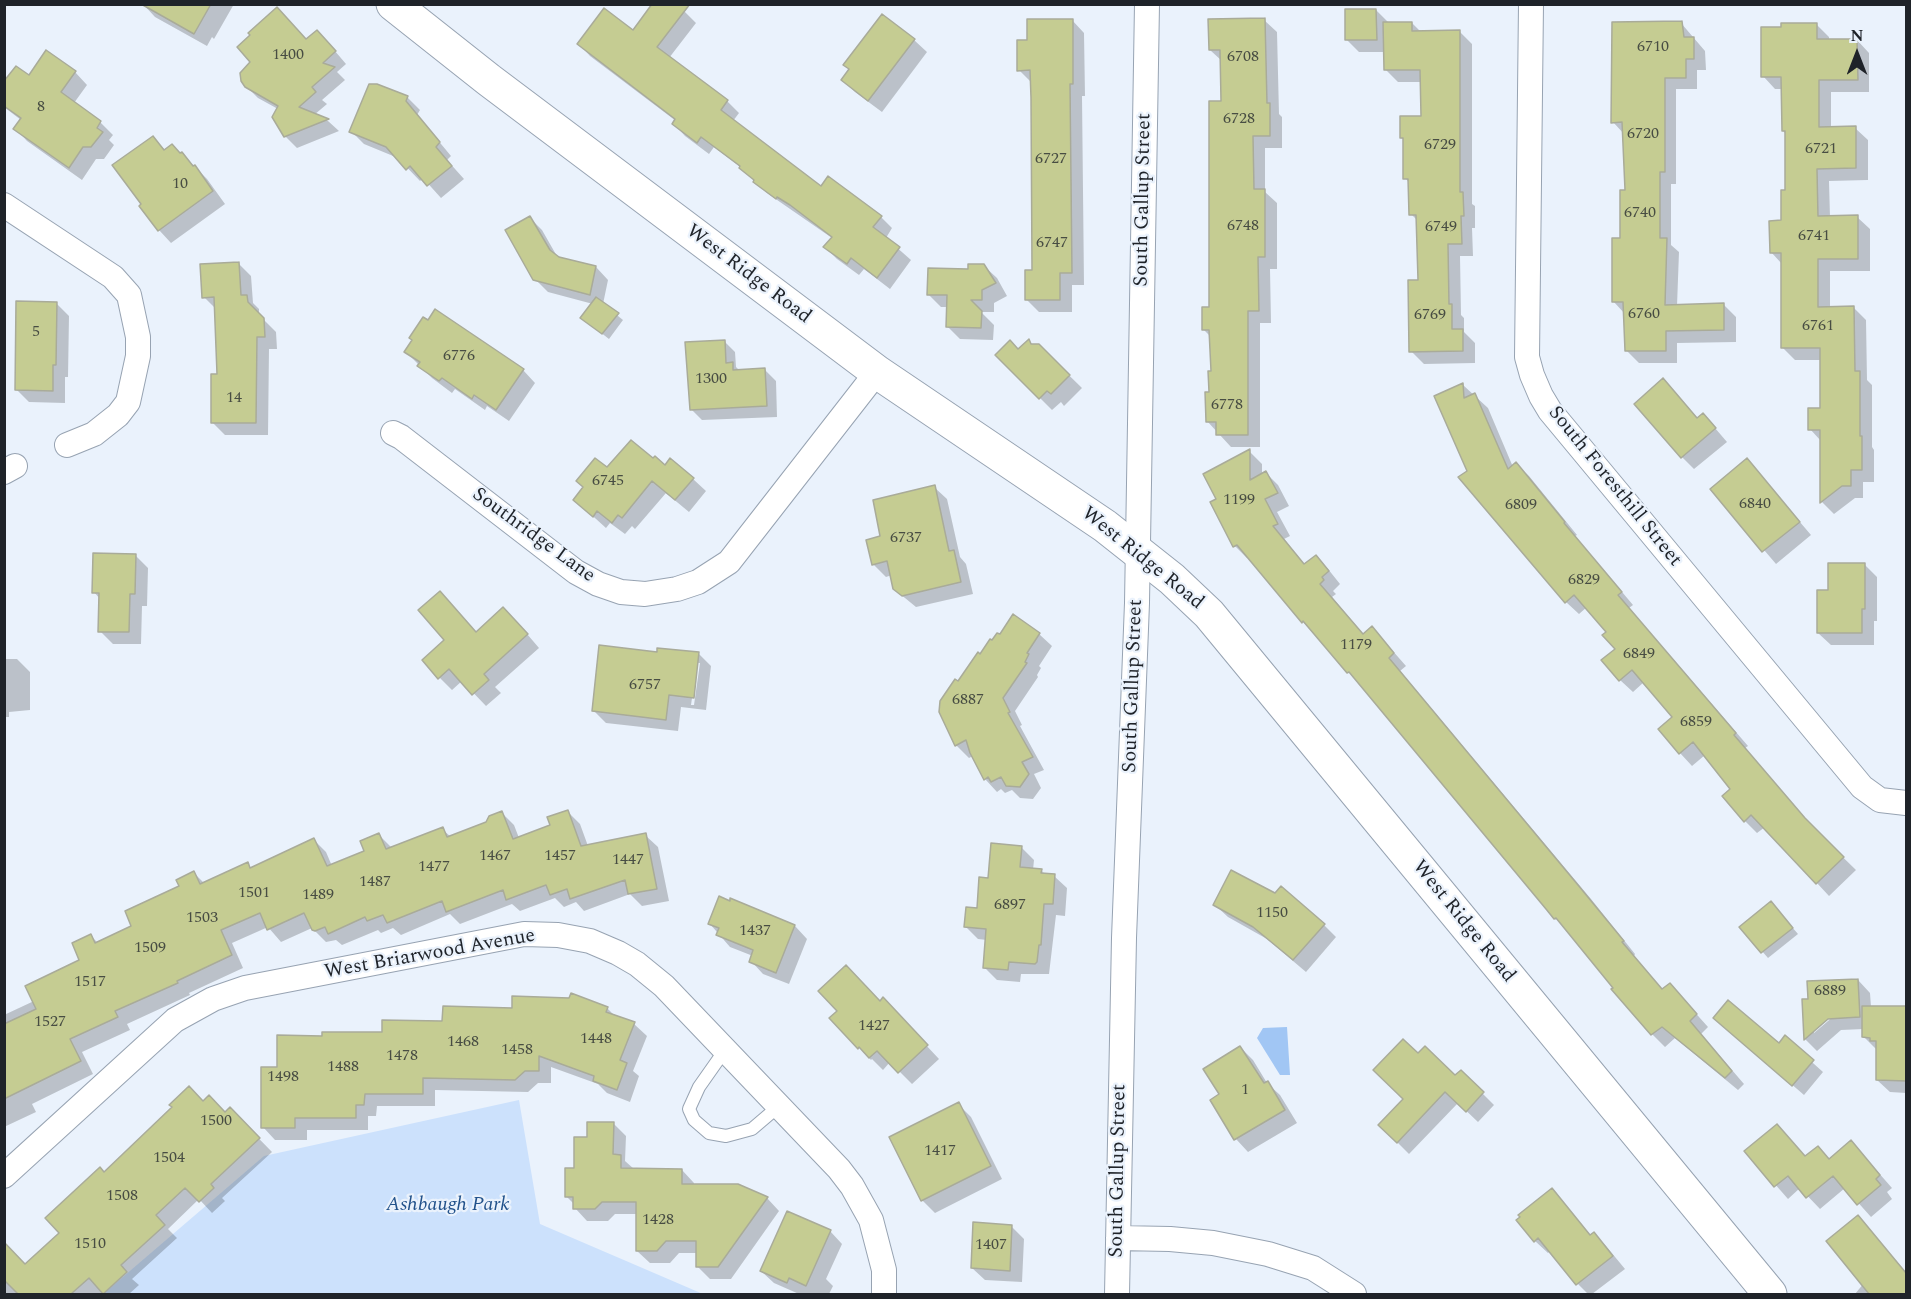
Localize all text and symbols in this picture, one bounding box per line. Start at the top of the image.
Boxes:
north arrow [1827,24,1887,84]
text: N [1850,24,1864,48]
house number: 6710 [1637,38,1669,58]
house number: 1400 [272,46,304,66]
house number: 6708 [1227,48,1259,68]
house number: 8 [37,98,45,118]
house number: 6728 [1223,110,1255,130]
street label: South Gallup Street [1130,113,1158,287]
house number: 6720 [1627,125,1659,145]
house number: 6729 [1424,136,1456,156]
house number: 6721 [1805,140,1837,160]
house number: 6727 [1035,150,1067,170]
house number: 10 [172,175,188,195]
house number: 6740 [1624,204,1656,224]
house number: 6748 [1227,217,1259,237]
house number: 6749 [1425,218,1457,238]
street label: West Ridge Road [681,220,815,330]
house number: 6741 [1798,227,1830,247]
house number: 6747 [1036,234,1068,254]
house number: 6760 [1628,305,1660,325]
house number: 6769 [1414,306,1446,326]
house number: 6761 [1802,317,1834,337]
house number: 5 [32,323,40,343]
house number: 6776 [443,347,475,367]
house number: 1300 [695,370,727,390]
house number: 14 [226,389,242,409]
house number: 6778 [1211,396,1243,416]
street label: South Foresthill Street [1542,402,1686,572]
house number: 6745 [592,472,624,492]
street label: Southridge Lane [467,483,599,589]
house number: 1199 [1223,491,1255,511]
house number: 6840 [1739,495,1771,515]
house number: 6809 [1505,496,1537,516]
street label: West Ridge Road [1076,502,1208,616]
house number: 6737 [890,529,922,549]
house number: 6829 [1568,571,1600,591]
street label: South Gallup Street [1119,599,1149,773]
house number: 1179 [1340,636,1372,656]
house number: 6849 [1623,645,1655,665]
house number: 6757 [629,676,661,696]
house number: 6887 [952,691,984,711]
house number: 6859 [1680,713,1712,733]
house number: 1467 [479,847,511,867]
house number: 1457 [544,847,576,867]
house number: 1447 [612,851,644,871]
street label: West Ridge Road [1406,856,1520,988]
house number: 1477 [418,858,450,878]
house number: 1487 [359,873,391,893]
house number: 1501 [238,884,270,904]
house number: 1489 [302,886,334,906]
house number: 6897 [994,896,1026,916]
house number: 1150 [1256,904,1288,924]
house number: 1503 [186,909,218,929]
house number: 1437 [739,922,771,942]
street label: West Briarwood Avenue [323,925,537,985]
house number: 1509 [134,939,166,959]
house number: 1517 [74,973,106,993]
house number: 6889 [1814,982,1846,1002]
house number: 1527 [34,1013,66,1033]
house number: 1427 [858,1017,890,1037]
house number: 1448 [580,1030,612,1050]
house number: 1468 [447,1033,479,1053]
house number: 1458 [501,1041,533,1061]
house number: 1478 [386,1047,418,1067]
house number: 1488 [327,1058,359,1078]
house number: 1498 [267,1068,299,1088]
house number: 1 [1241,1081,1249,1101]
street label: South Gallup Street [1105,1084,1133,1258]
house number: 1500 [200,1112,232,1132]
house number: 1417 [924,1142,956,1162]
house number: 1504 [153,1149,185,1169]
house number: 1508 [106,1187,138,1207]
park label: Ashbaugh Park [386,1194,510,1218]
house number: 1428 [642,1211,674,1231]
house number: 1510 [74,1235,106,1255]
house number: 1407 [975,1236,1007,1256]

